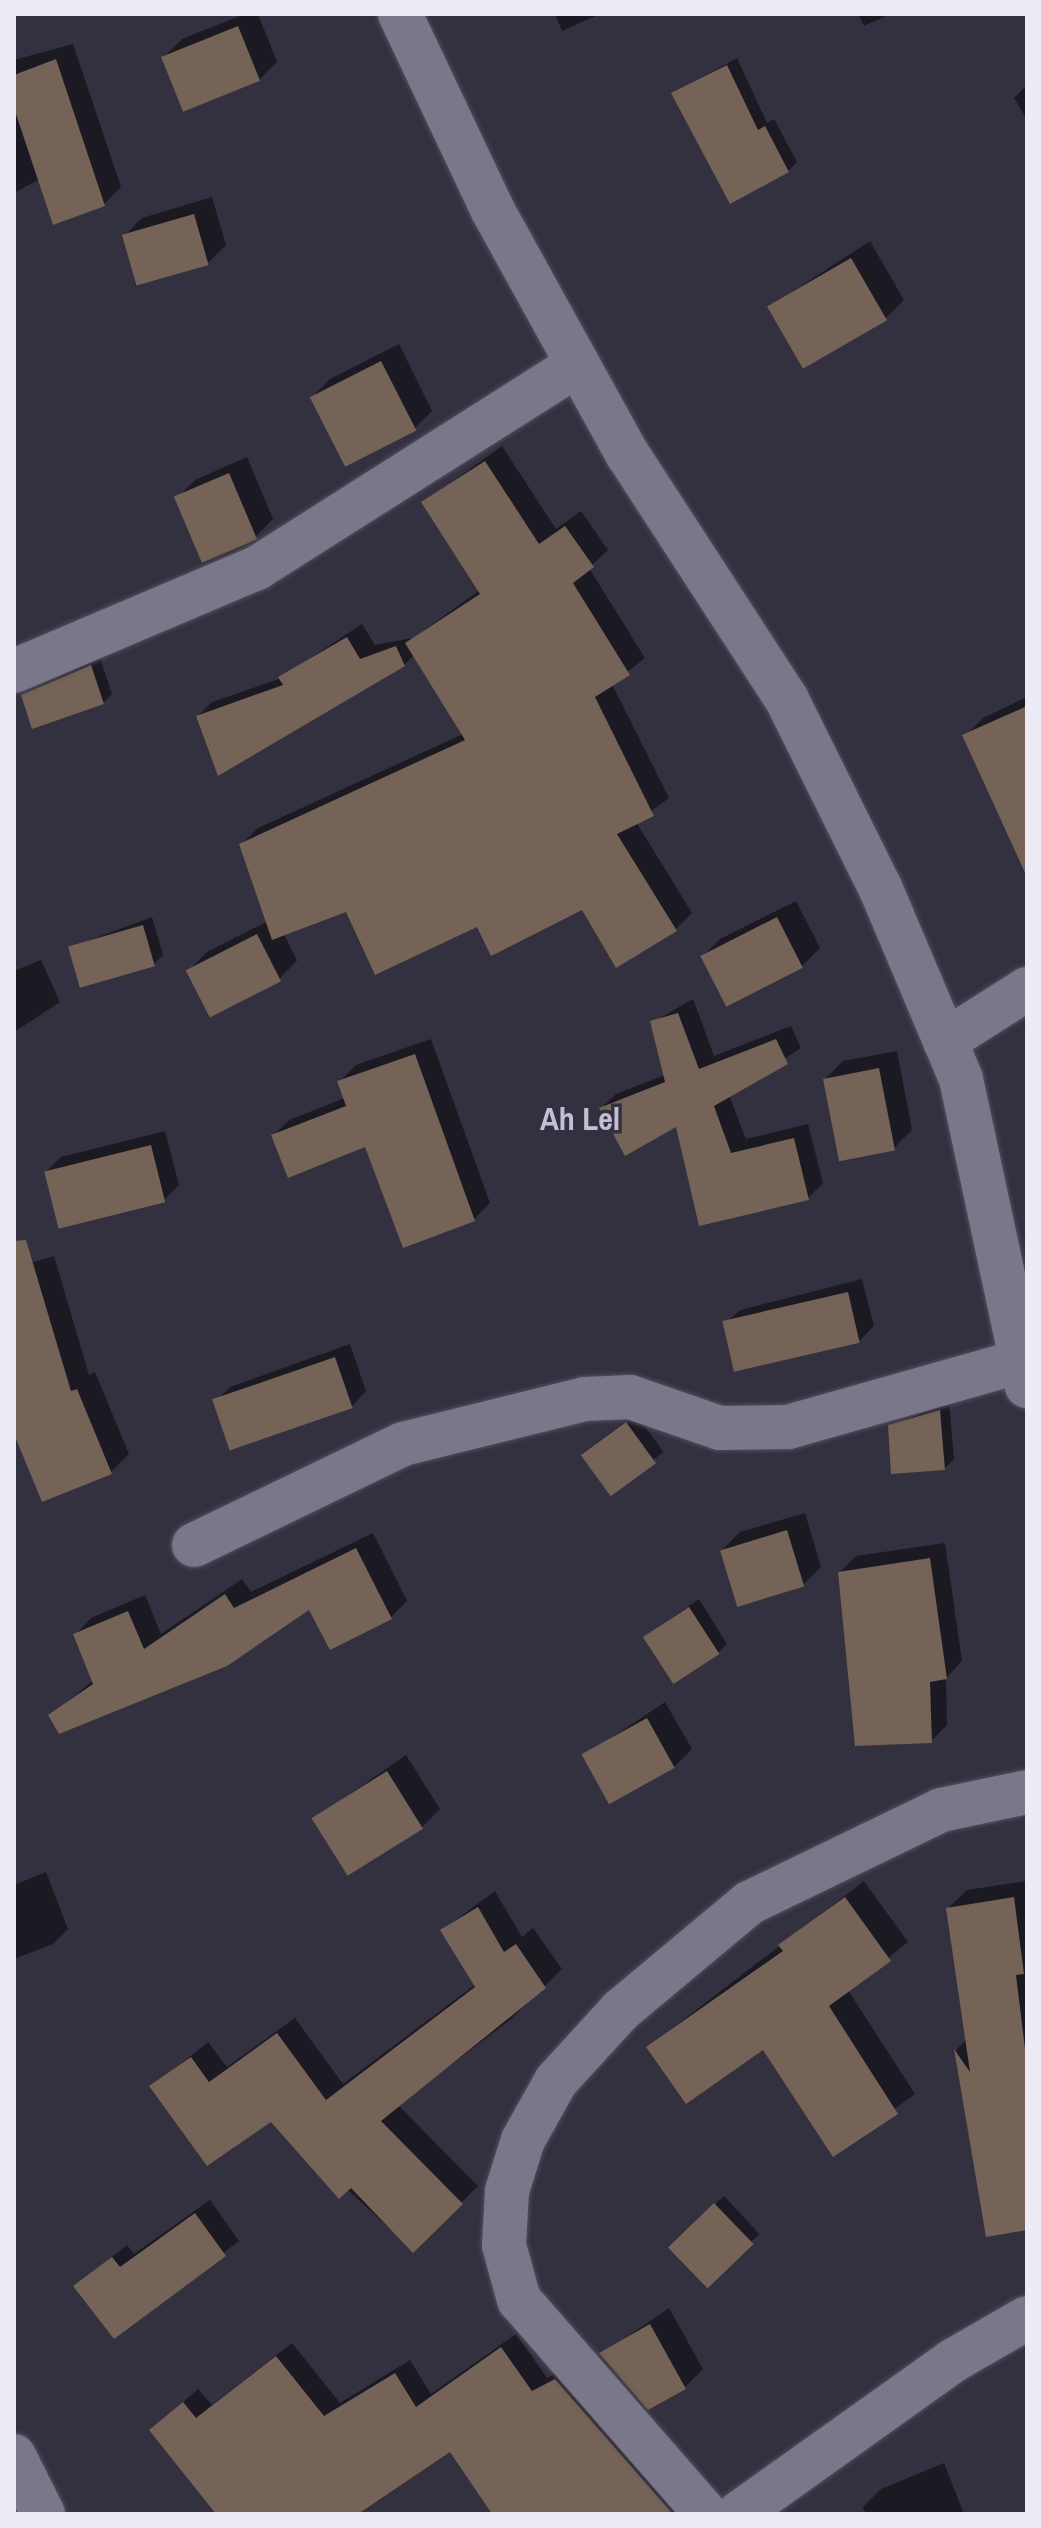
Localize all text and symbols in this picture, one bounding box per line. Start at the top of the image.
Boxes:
district label: Ah Lel [540,1100,620,1138]

